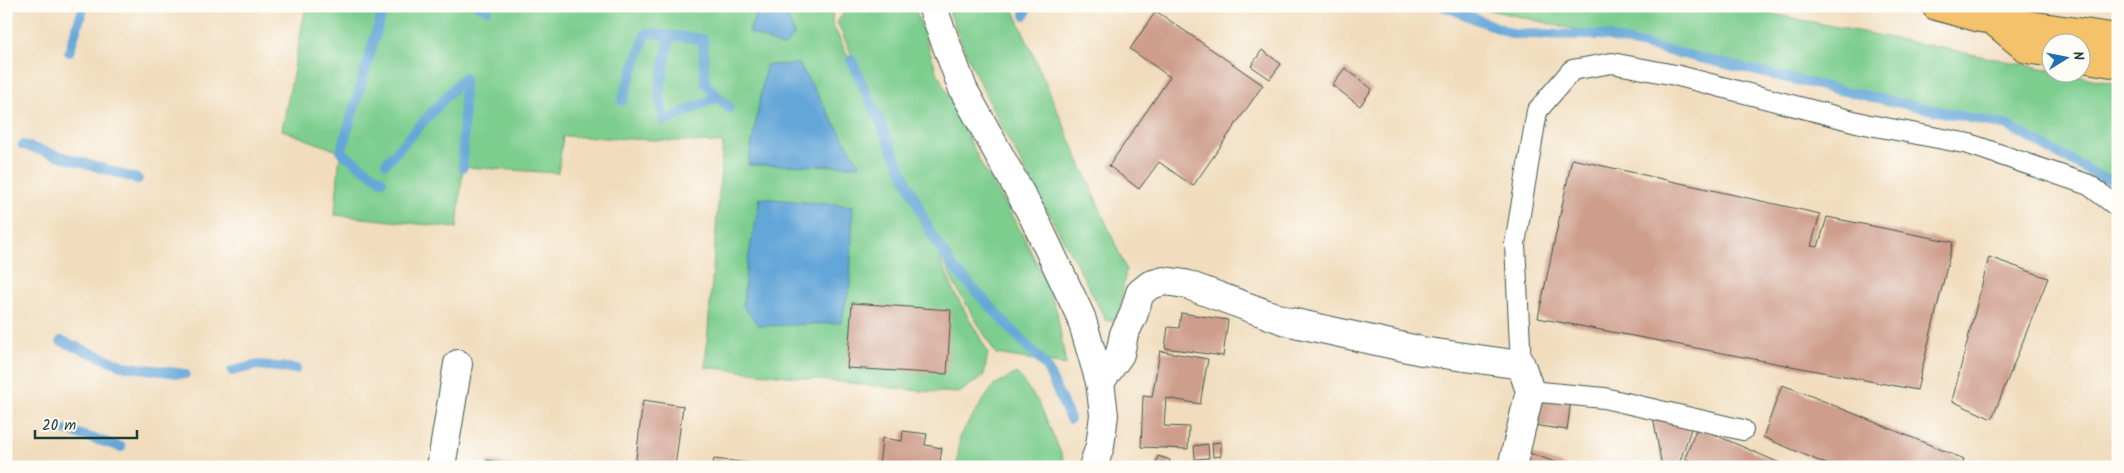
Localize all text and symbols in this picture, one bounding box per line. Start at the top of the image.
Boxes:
north arrow [2042,32,2092,82]
text: N [2066,50,2089,62]
scale bar [35,408,138,440]
text: 20 m [42,414,76,438]

